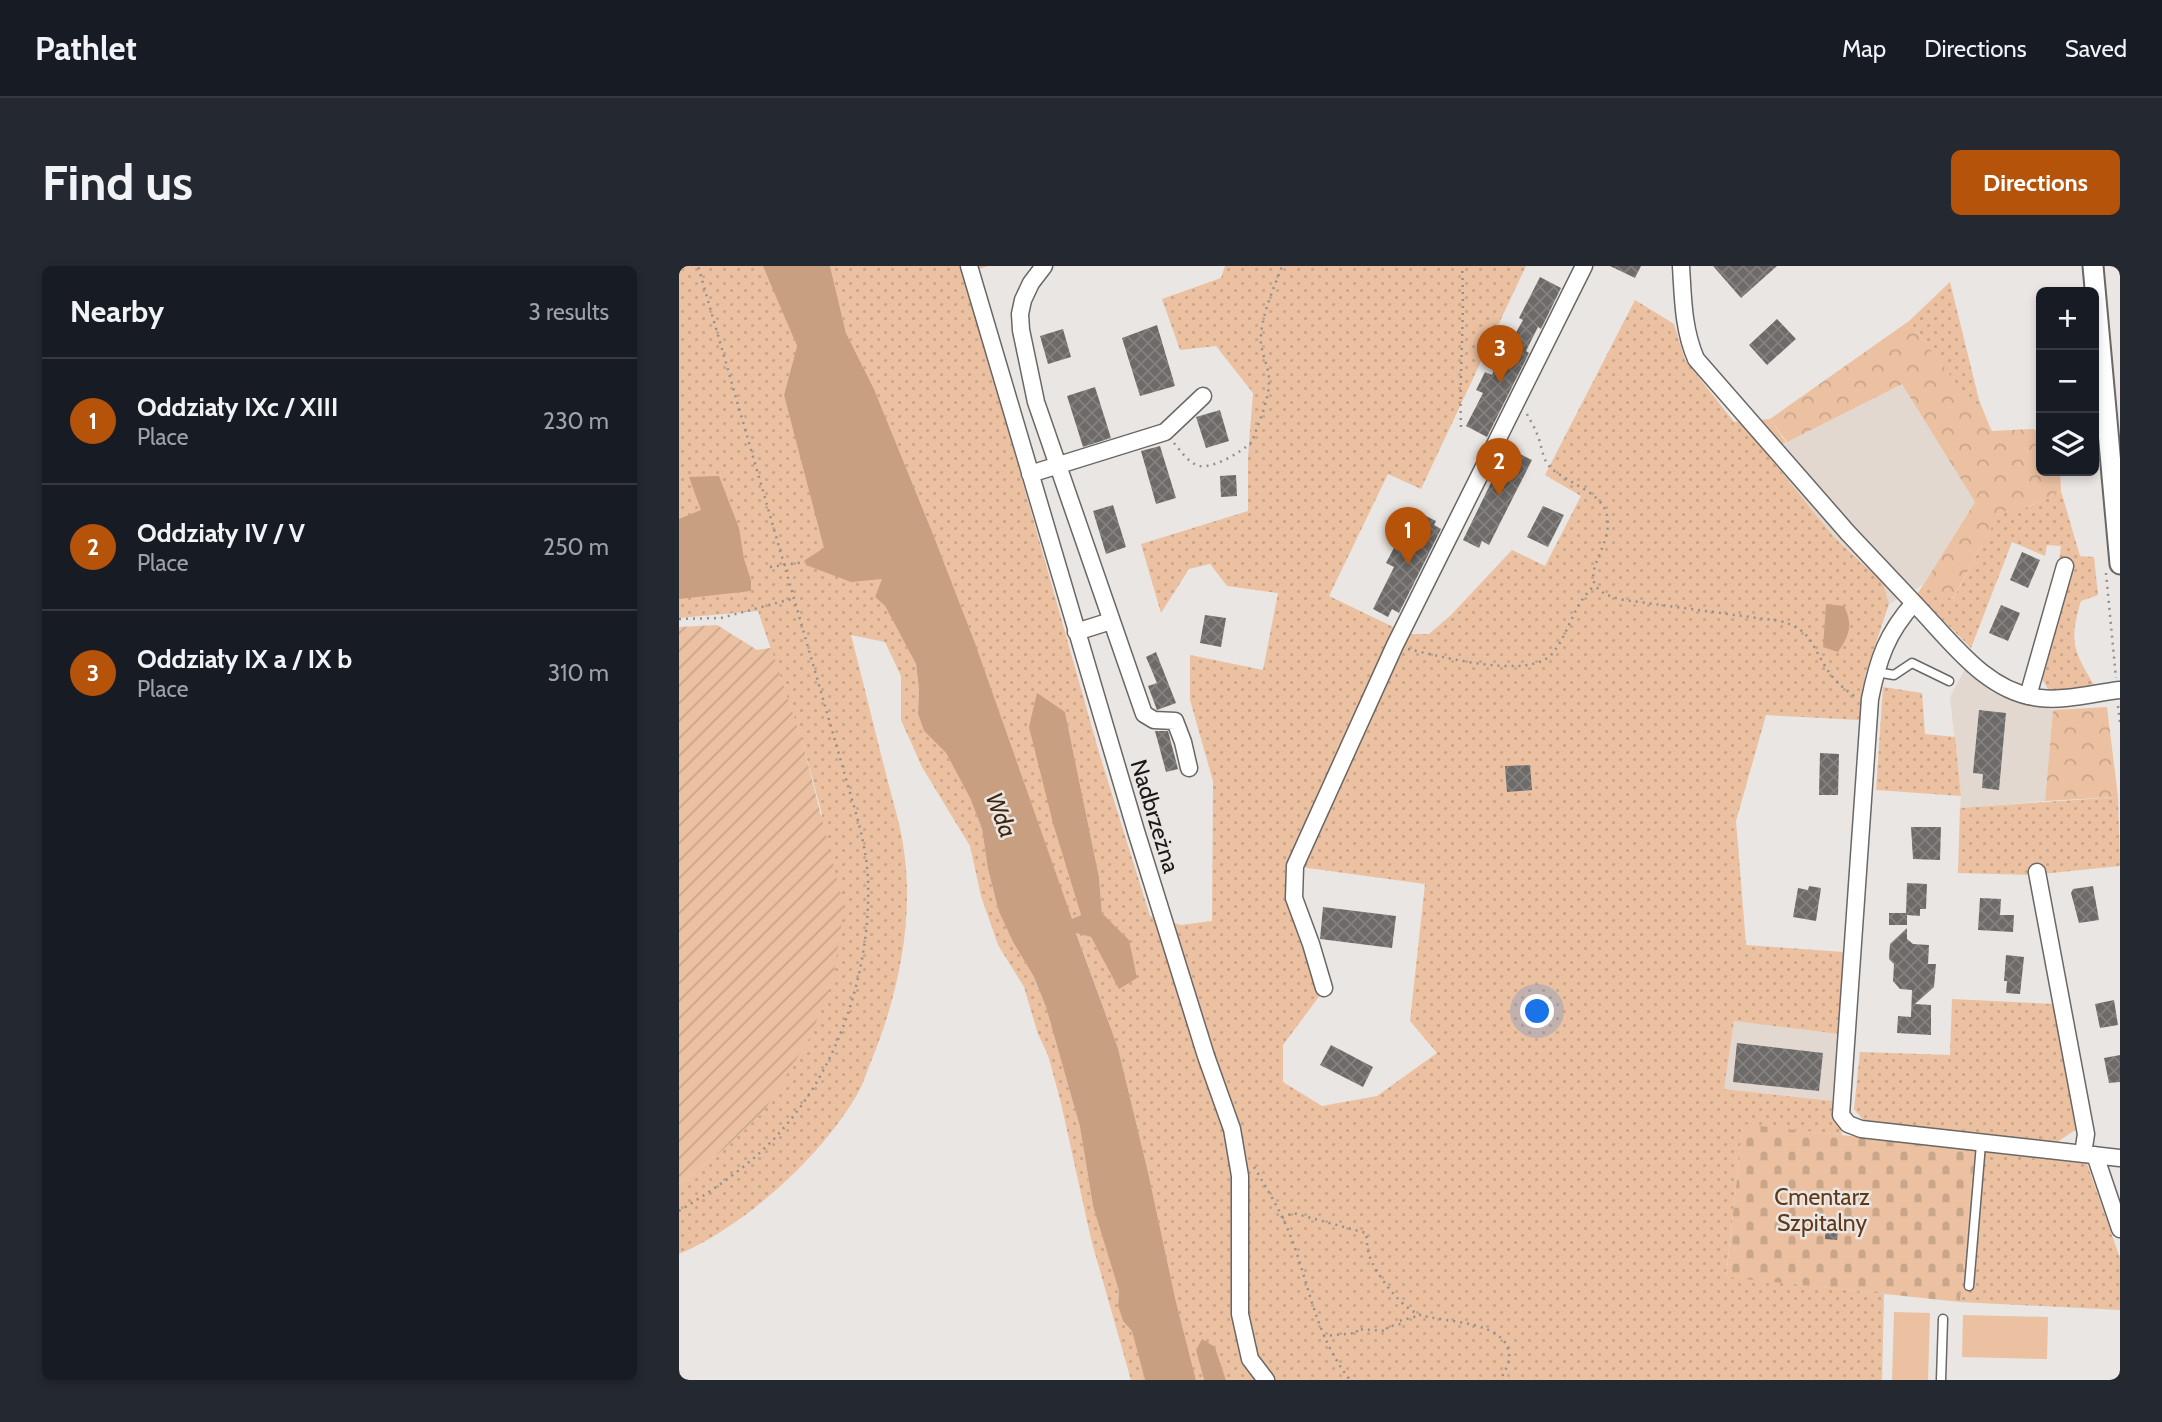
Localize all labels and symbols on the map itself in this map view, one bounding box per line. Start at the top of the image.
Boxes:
pin: 3 [1477,325,1523,383]
pin: 2 [1476,438,1522,496]
pin: 1 [1385,507,1431,565]
street label: Nadbrzeżna [1125,756,1185,876]
water label: Wda [980,788,1023,841]
your location [1520,994,1554,1028]
park label: Cmentarz Szpitalny [1774,1183,1870,1237]

